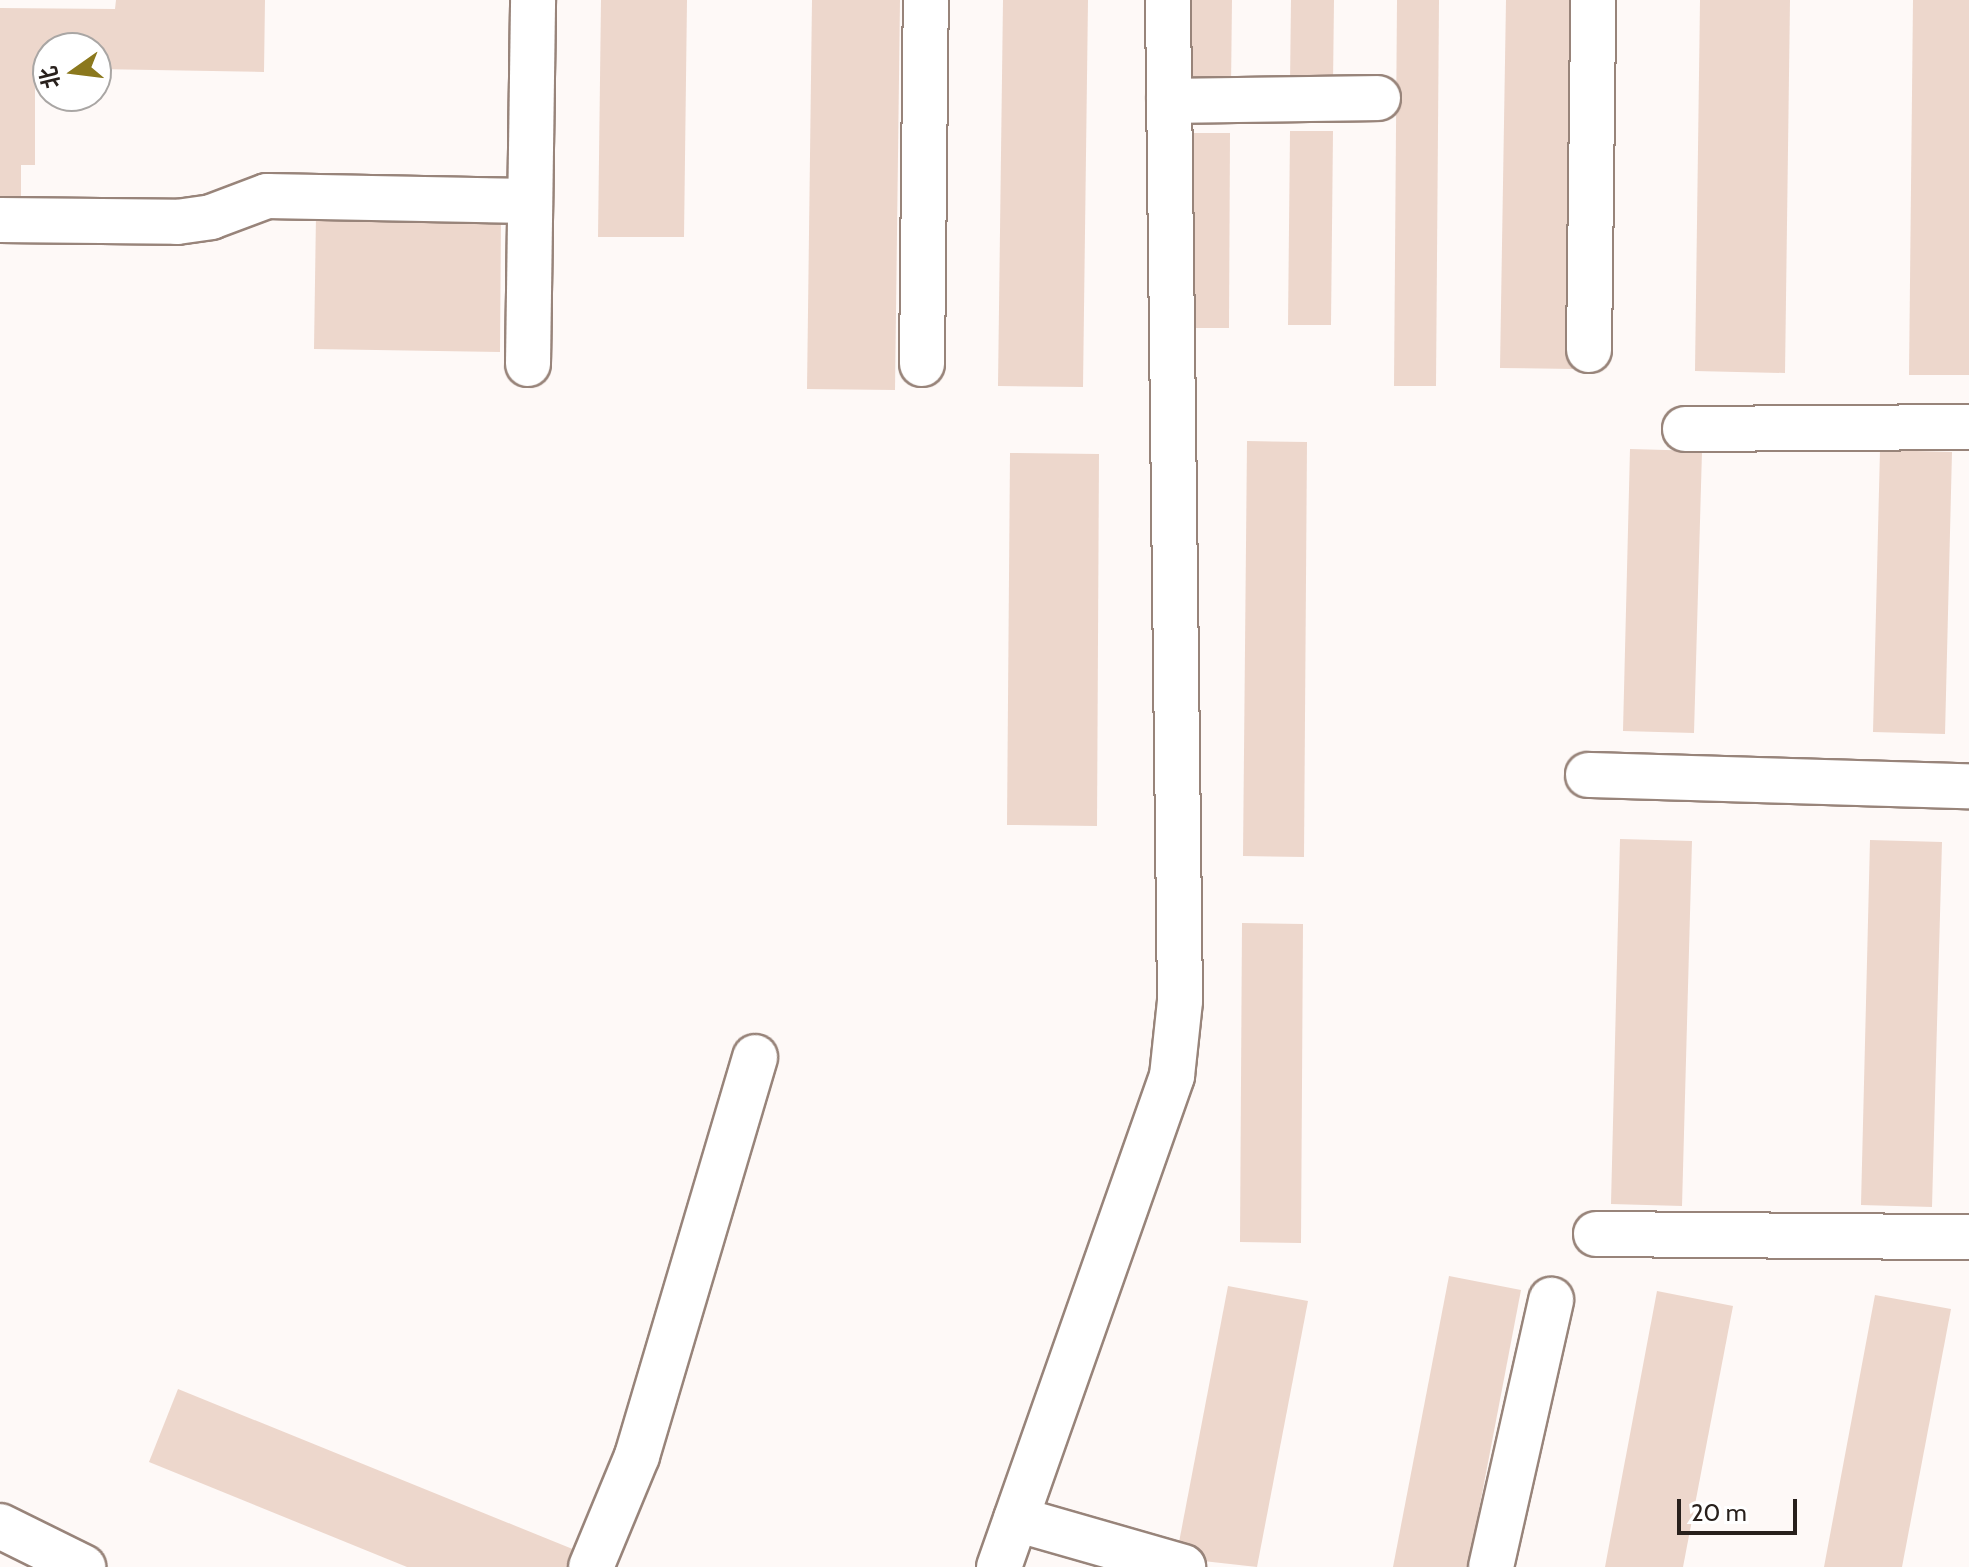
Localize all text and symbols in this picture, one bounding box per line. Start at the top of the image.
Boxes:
north arrow [32,32,112,112]
text: 北 [34,64,66,91]
scale bar [1681,1483,1801,1533]
text: 20 m [1691,1498,1747,1527]

